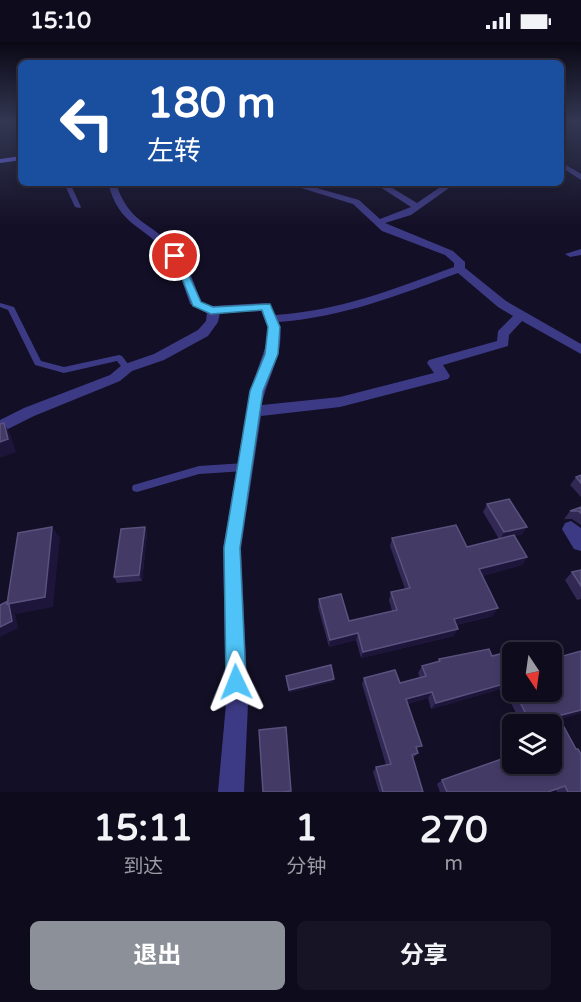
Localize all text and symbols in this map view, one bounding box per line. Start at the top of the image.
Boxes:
text: 15:10 [30,8,91,34]
text: 180 m [147,78,276,129]
icon: left [48,84,126,162]
text: 左转 [147,135,201,168]
pin [149,230,200,281]
icon: arrive [158,239,191,272]
north arrow [502,642,562,702]
map controls [502,642,562,774]
position arrow [204,650,268,714]
button: layers [502,714,562,774]
text: 15:11 [93,807,193,850]
text: 1 [295,807,318,850]
text: 270 [420,809,488,852]
text: m [445,852,463,876]
text: 到达 [123,855,163,879]
text: 分钟 [286,855,326,879]
button: 退出 [30,921,285,990]
button: 分享 [297,921,551,990]

